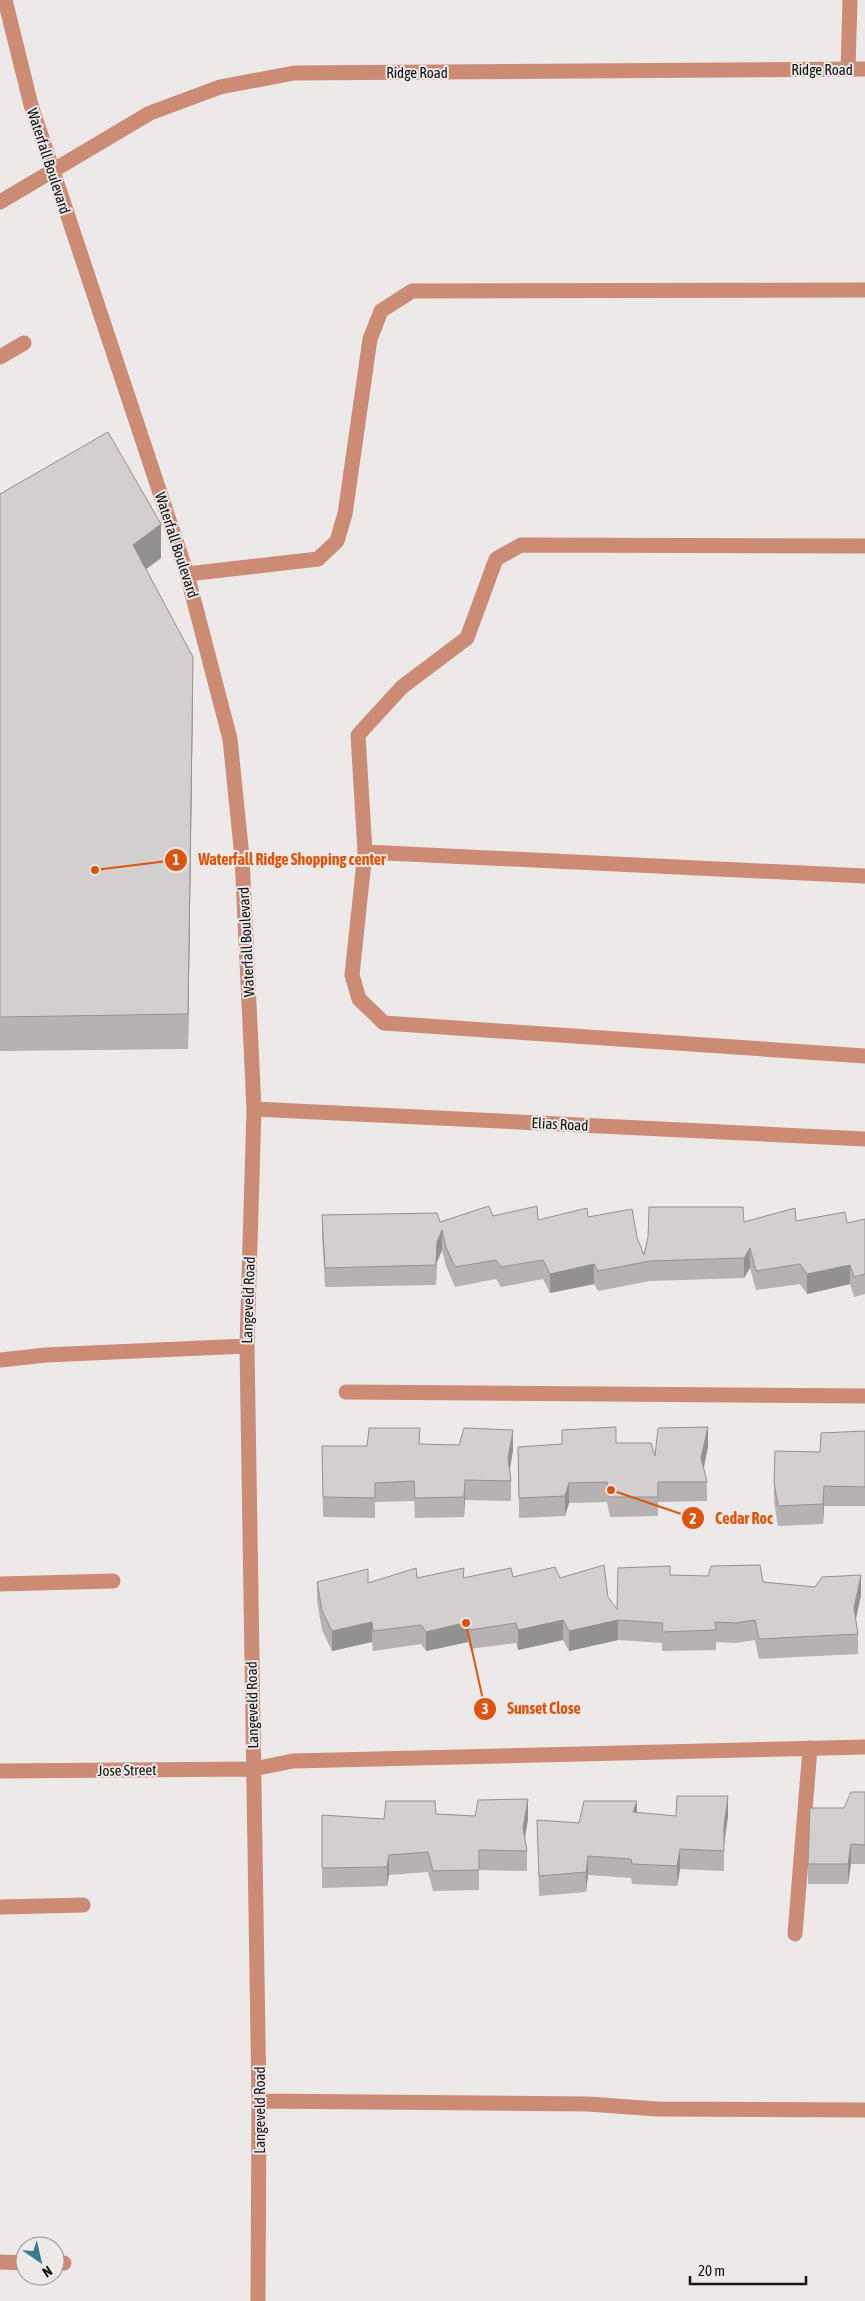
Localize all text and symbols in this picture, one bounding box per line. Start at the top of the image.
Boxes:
street label: Ridge Road [791,61,853,78]
street label: Ridge Road [386,64,448,81]
street label: Waterfall Boulevard [24,106,74,216]
street label: Waterfall Boulevard [152,490,202,600]
callout: Waterfall Ridge Shopping center [164,844,396,875]
text: Waterfall Ridge Shopping center [197,850,386,868]
text: 1 [172,851,180,868]
street label: Waterfall Boulevard [235,887,257,997]
street label: Elias Road [531,1114,589,1134]
street label: Langeveld Road [238,1256,258,1344]
callout: Cedar Roc [681,1503,783,1534]
text: Cedar Roc [715,1509,773,1527]
text: 2 [689,1510,697,1527]
street label: Langeveld Road [243,1661,261,1749]
callout: Sunset Close [472,1693,591,1724]
text: Sunset Close [507,1699,581,1717]
text: 3 [481,1700,489,1717]
street label: Jose Street [97,1761,157,1779]
street label: Langeveld Road [251,2066,268,2154]
north arrow [15,2236,65,2286]
scale bar [690,2254,806,2286]
text: 20 m [698,2262,725,2279]
text: N [39,2263,55,2281]

